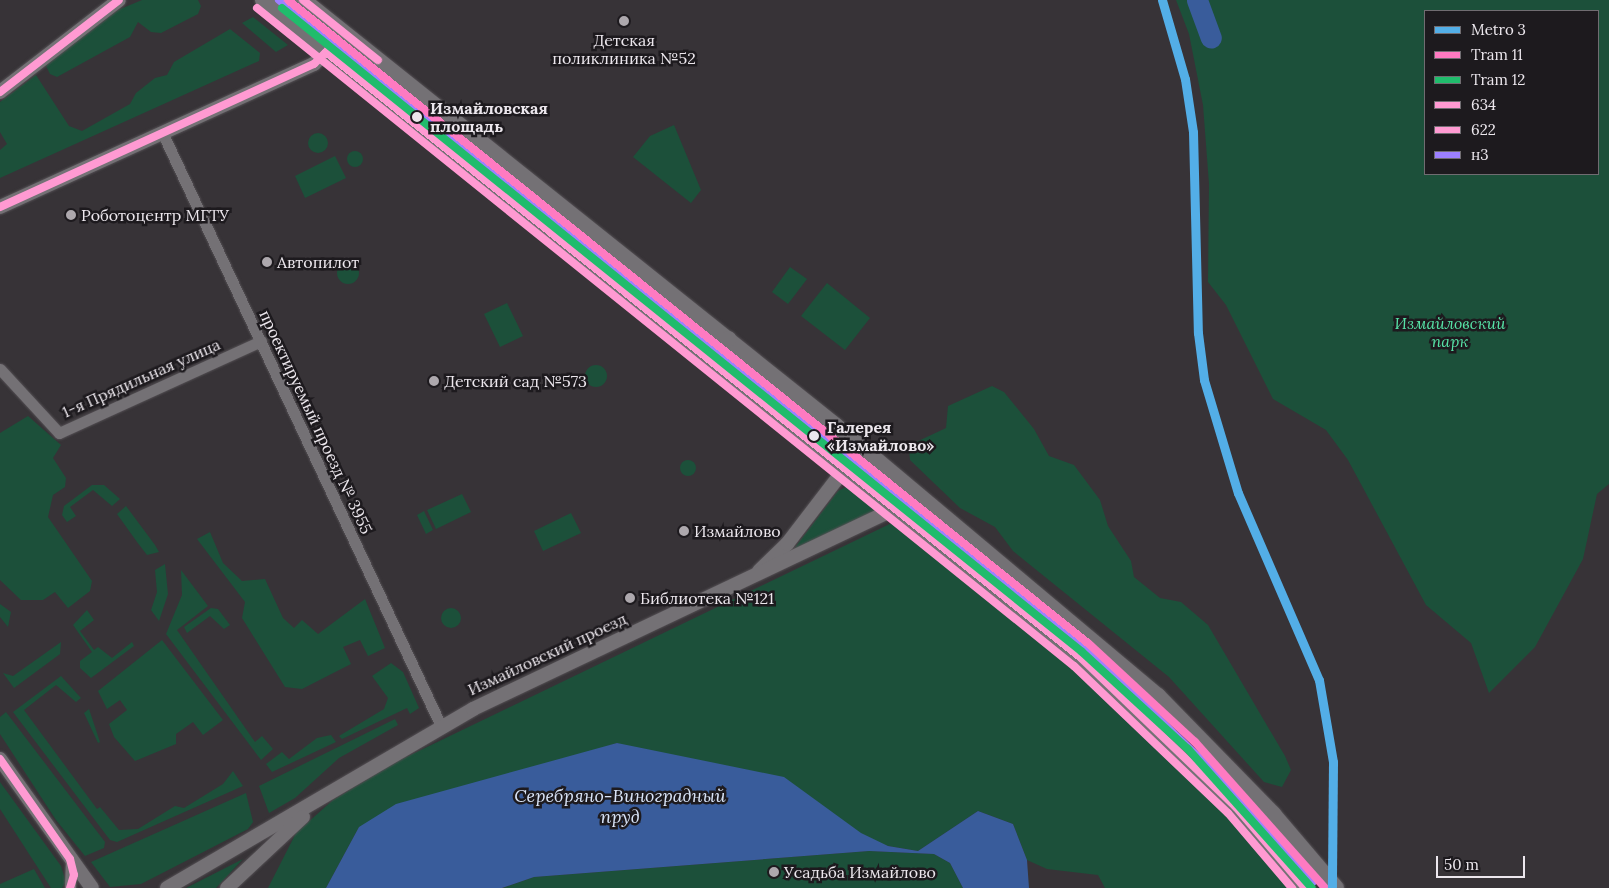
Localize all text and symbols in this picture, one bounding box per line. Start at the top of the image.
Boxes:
legend [1424,10,1599,175]
marker: Детская поликлиника №52 [617,14,631,28]
text: Metro 3 [1471,20,1526,39]
place label: Детская поликлиника №52 [552,30,696,68]
text: Tram 11 [1471,45,1523,64]
text: Tram 12 [1471,70,1525,89]
text: 634 [1471,95,1496,114]
place label: Измайловская площадь [430,98,548,136]
marker: Измайловская площадь [408,108,426,126]
text: 622 [1471,120,1496,139]
text: н3 [1471,145,1489,164]
place label: Роботоцентр МГТУ [81,205,229,225]
marker: Роботоцентр МГТУ [65,209,77,221]
place label: Автопилот [277,252,359,272]
marker: Автопилот [261,256,273,268]
street label: проектируемый проезд № 3955 [256,307,376,537]
park label: Измайловский парк [1394,313,1506,351]
street label: 1-я Прядильная улица [59,334,223,422]
place label: Детский сад №573 [444,371,587,391]
marker: Детский сад №573 [428,375,440,387]
place label: Галерея «Измайлово» [827,417,934,455]
marker: Галерея «Измайлово» [805,427,823,445]
place label: Измайлово [694,521,781,541]
marker: Измайлово [678,525,690,537]
place label: Библиотека №121 [640,588,774,608]
marker: Библиотека №121 [624,592,636,604]
street label: Измайловский проезд [465,609,629,699]
water label: Серебряно-Виноградный пруд [514,786,726,829]
scale bar [1439,846,1528,878]
text: 50 m [1444,855,1479,874]
place label: Усадьба Измайлово [784,862,936,882]
marker: Усадьба Измайлово [768,866,780,878]

